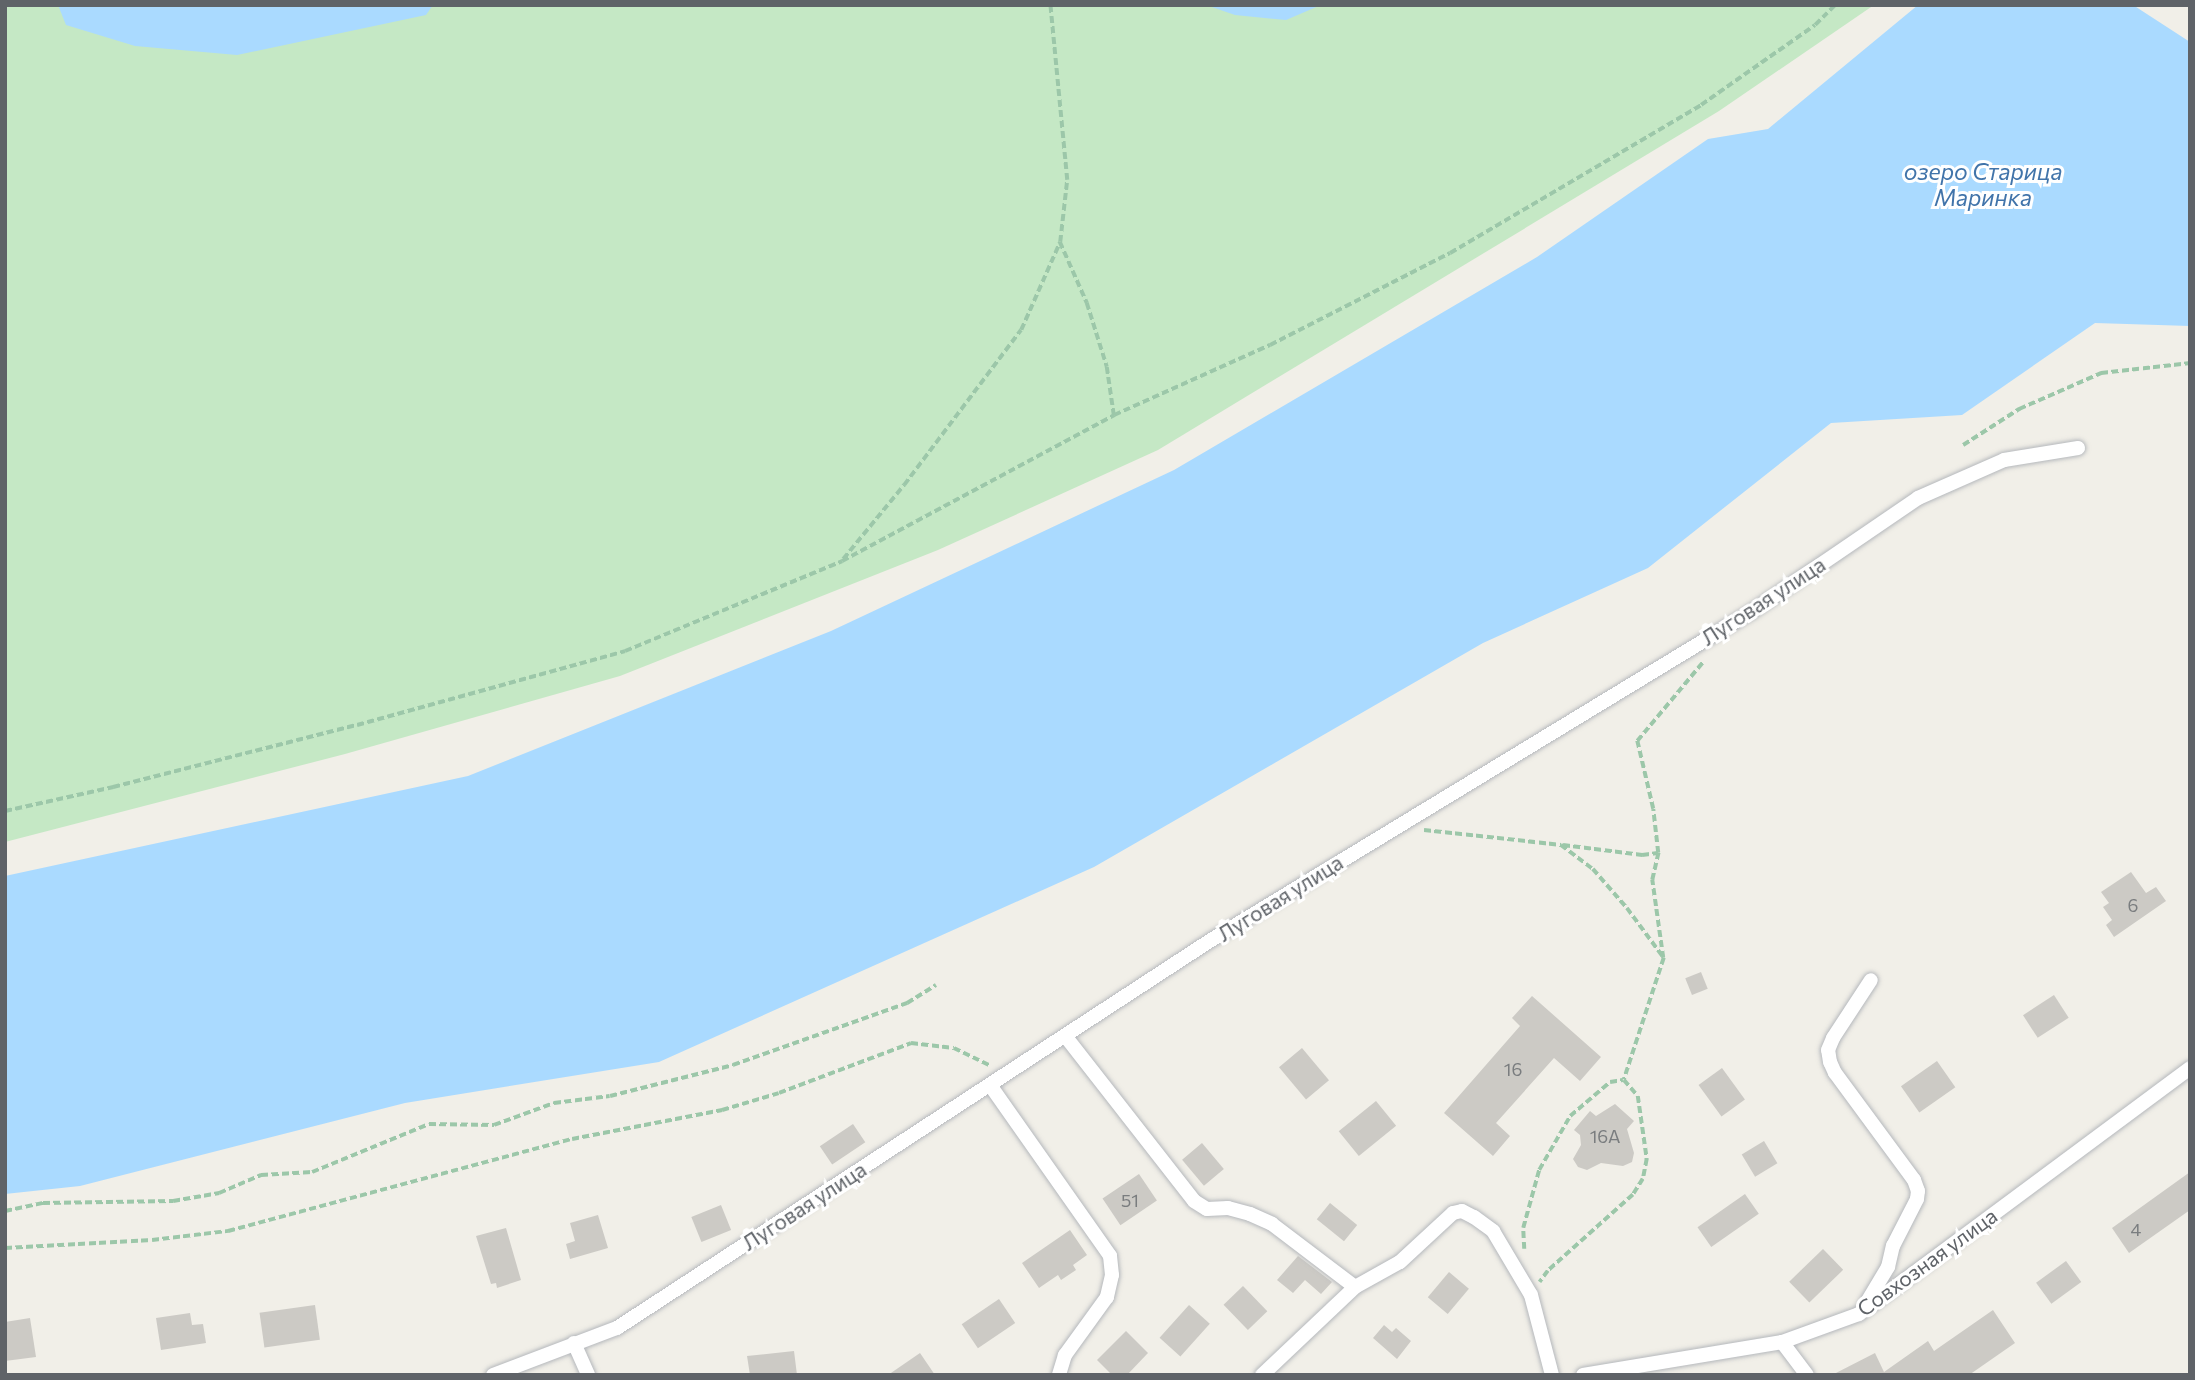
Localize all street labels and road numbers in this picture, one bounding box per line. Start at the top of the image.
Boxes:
street label: Луговая улица [1696,552,1830,650]
street label: Луговая улица [1213,849,1347,947]
street label: Луговая улица [737,1157,871,1255]
street label: Совхозная улица [1852,1203,2002,1321]

